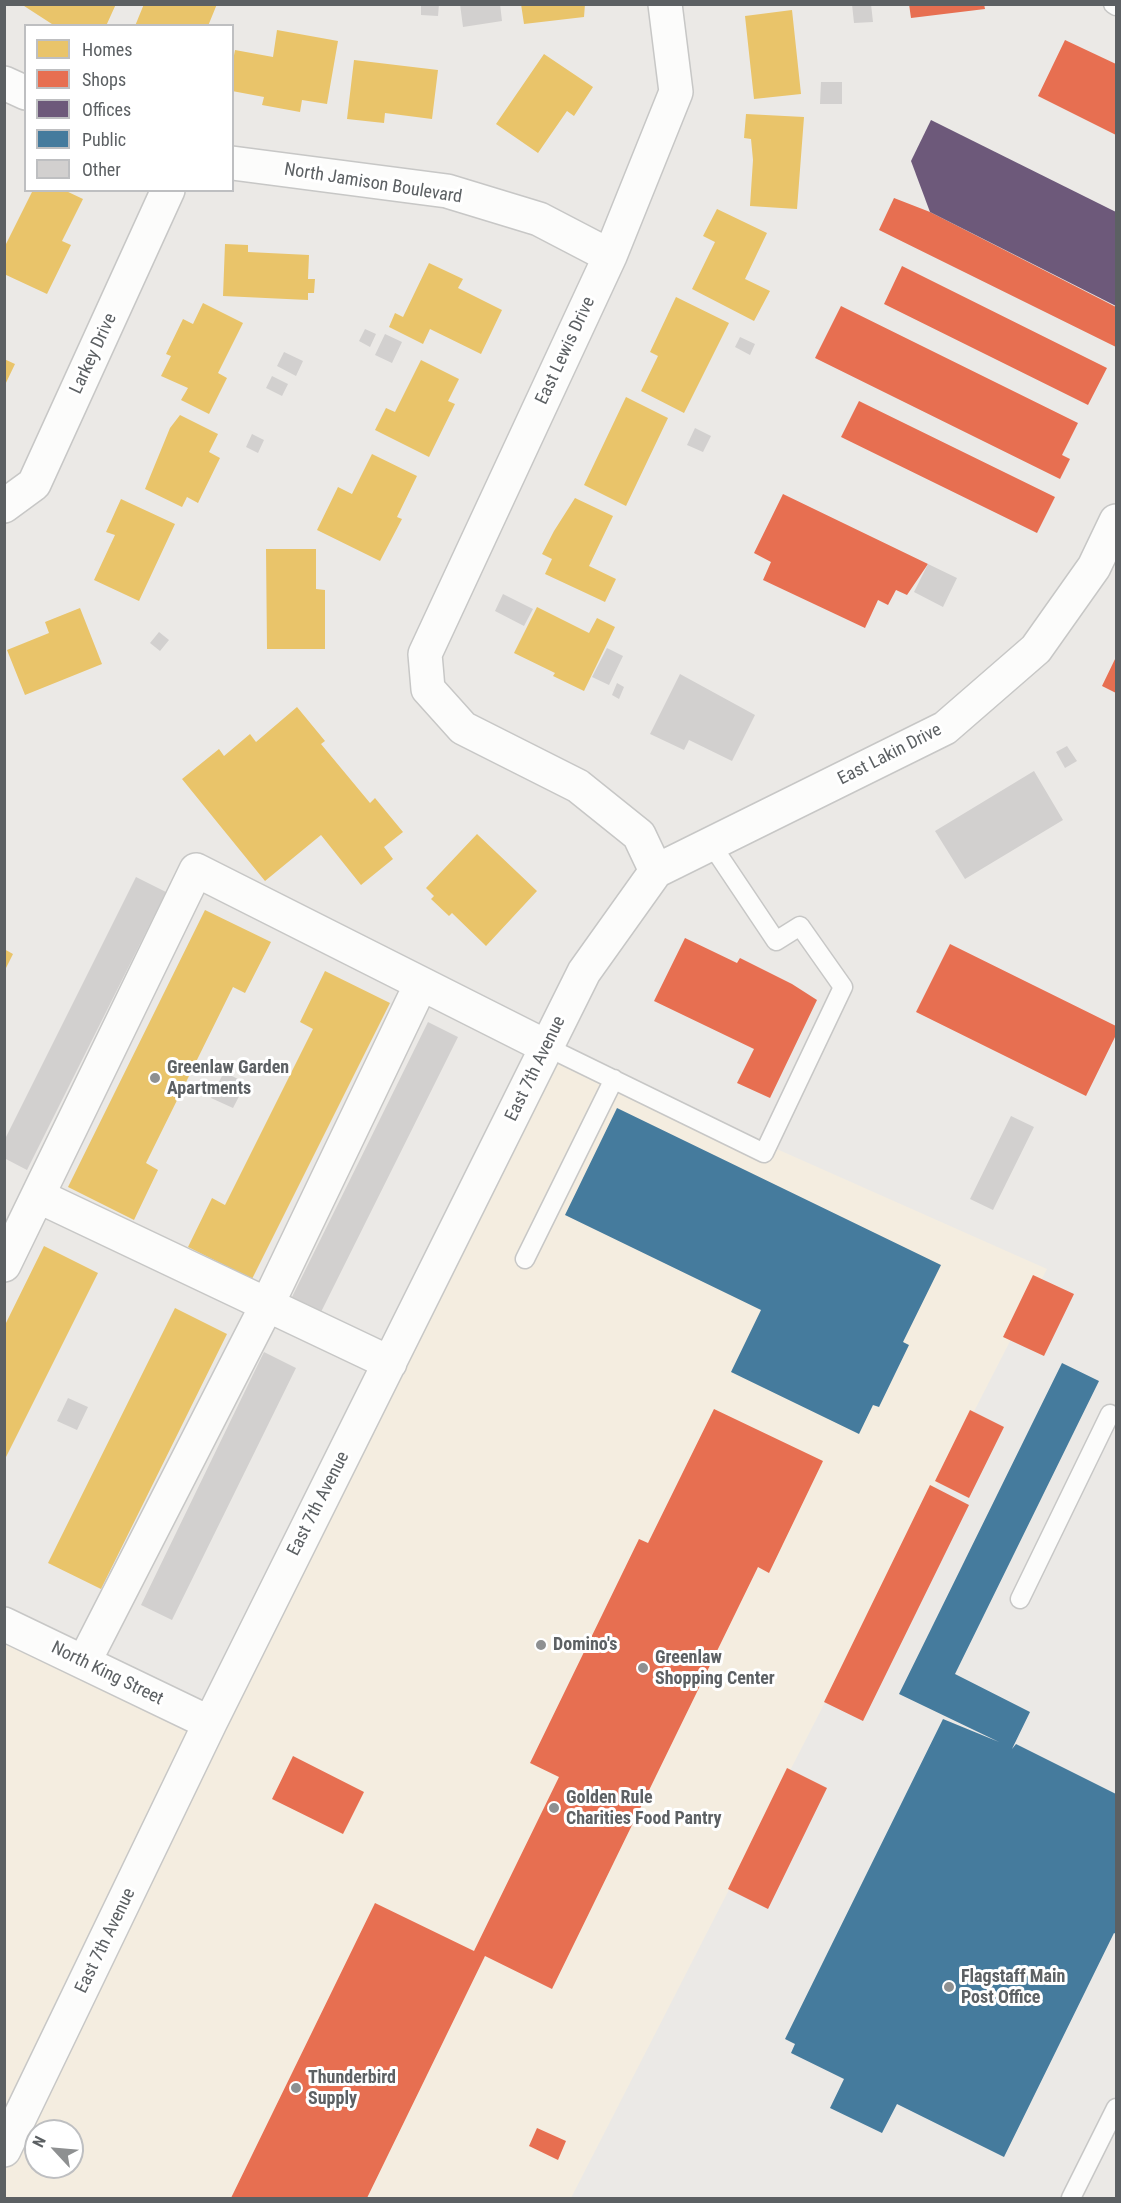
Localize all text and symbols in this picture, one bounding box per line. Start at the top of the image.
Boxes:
legend [24,24,234,192]
text: Homes [82,39,132,60]
text: Shops [82,69,126,90]
text: Offices [82,99,131,120]
text: Public [82,129,126,150]
text: Other [82,159,121,180]
street label: North Jamison Boulevard [283,159,463,209]
street label: East Lewis Drive [532,294,600,408]
street label: Larkey Drive [66,310,122,398]
street label: East Lakin Drive [835,720,945,790]
street label: East 7th Avenue [501,1013,571,1125]
place label: Greenlaw Garden Apartments [167,1057,289,1100]
marker: Greenlaw Garden Apartments [148,1071,162,1085]
street label: East 7th Avenue [283,1448,355,1560]
place label: Domino's [553,1634,617,1656]
street label: North King Street [47,1638,167,1710]
marker: Domino's [534,1638,548,1652]
place label: Greenlaw Shopping Center [655,1647,775,1690]
marker: Greenlaw Shopping Center [636,1661,650,1675]
place label: Golden Rule Charities Food Pantry [566,1787,722,1830]
marker: Golden Rule Charities Food Pantry [547,1801,561,1815]
street label: East 7th Avenue [71,1885,141,1997]
place label: Flagstaff Main Post Office [961,1966,1065,2008]
marker: Flagstaff Main Post Office [942,1980,956,1994]
place label: Thunderbird Supply [308,2067,396,2110]
marker: Thunderbird Supply [289,2081,303,2095]
north arrow [24,2119,84,2179]
text: N [28,2133,50,2150]

